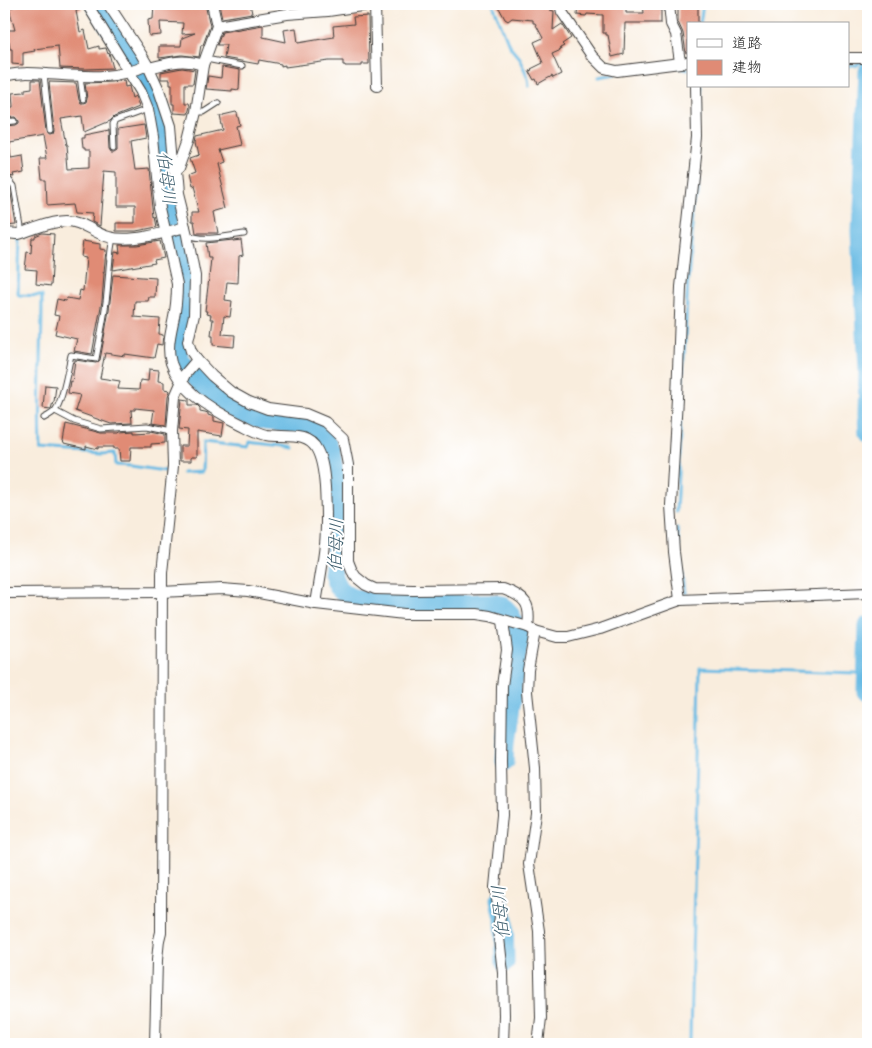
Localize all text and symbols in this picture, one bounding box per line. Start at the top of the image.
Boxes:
legend [687,22,850,88]
text: 道路 [732,33,762,54]
text: 建物 [732,57,762,78]
water label: 伯母川 [150,150,182,206]
water label: 伯母川 [323,518,349,572]
water label: 伯母川 [486,884,516,940]

